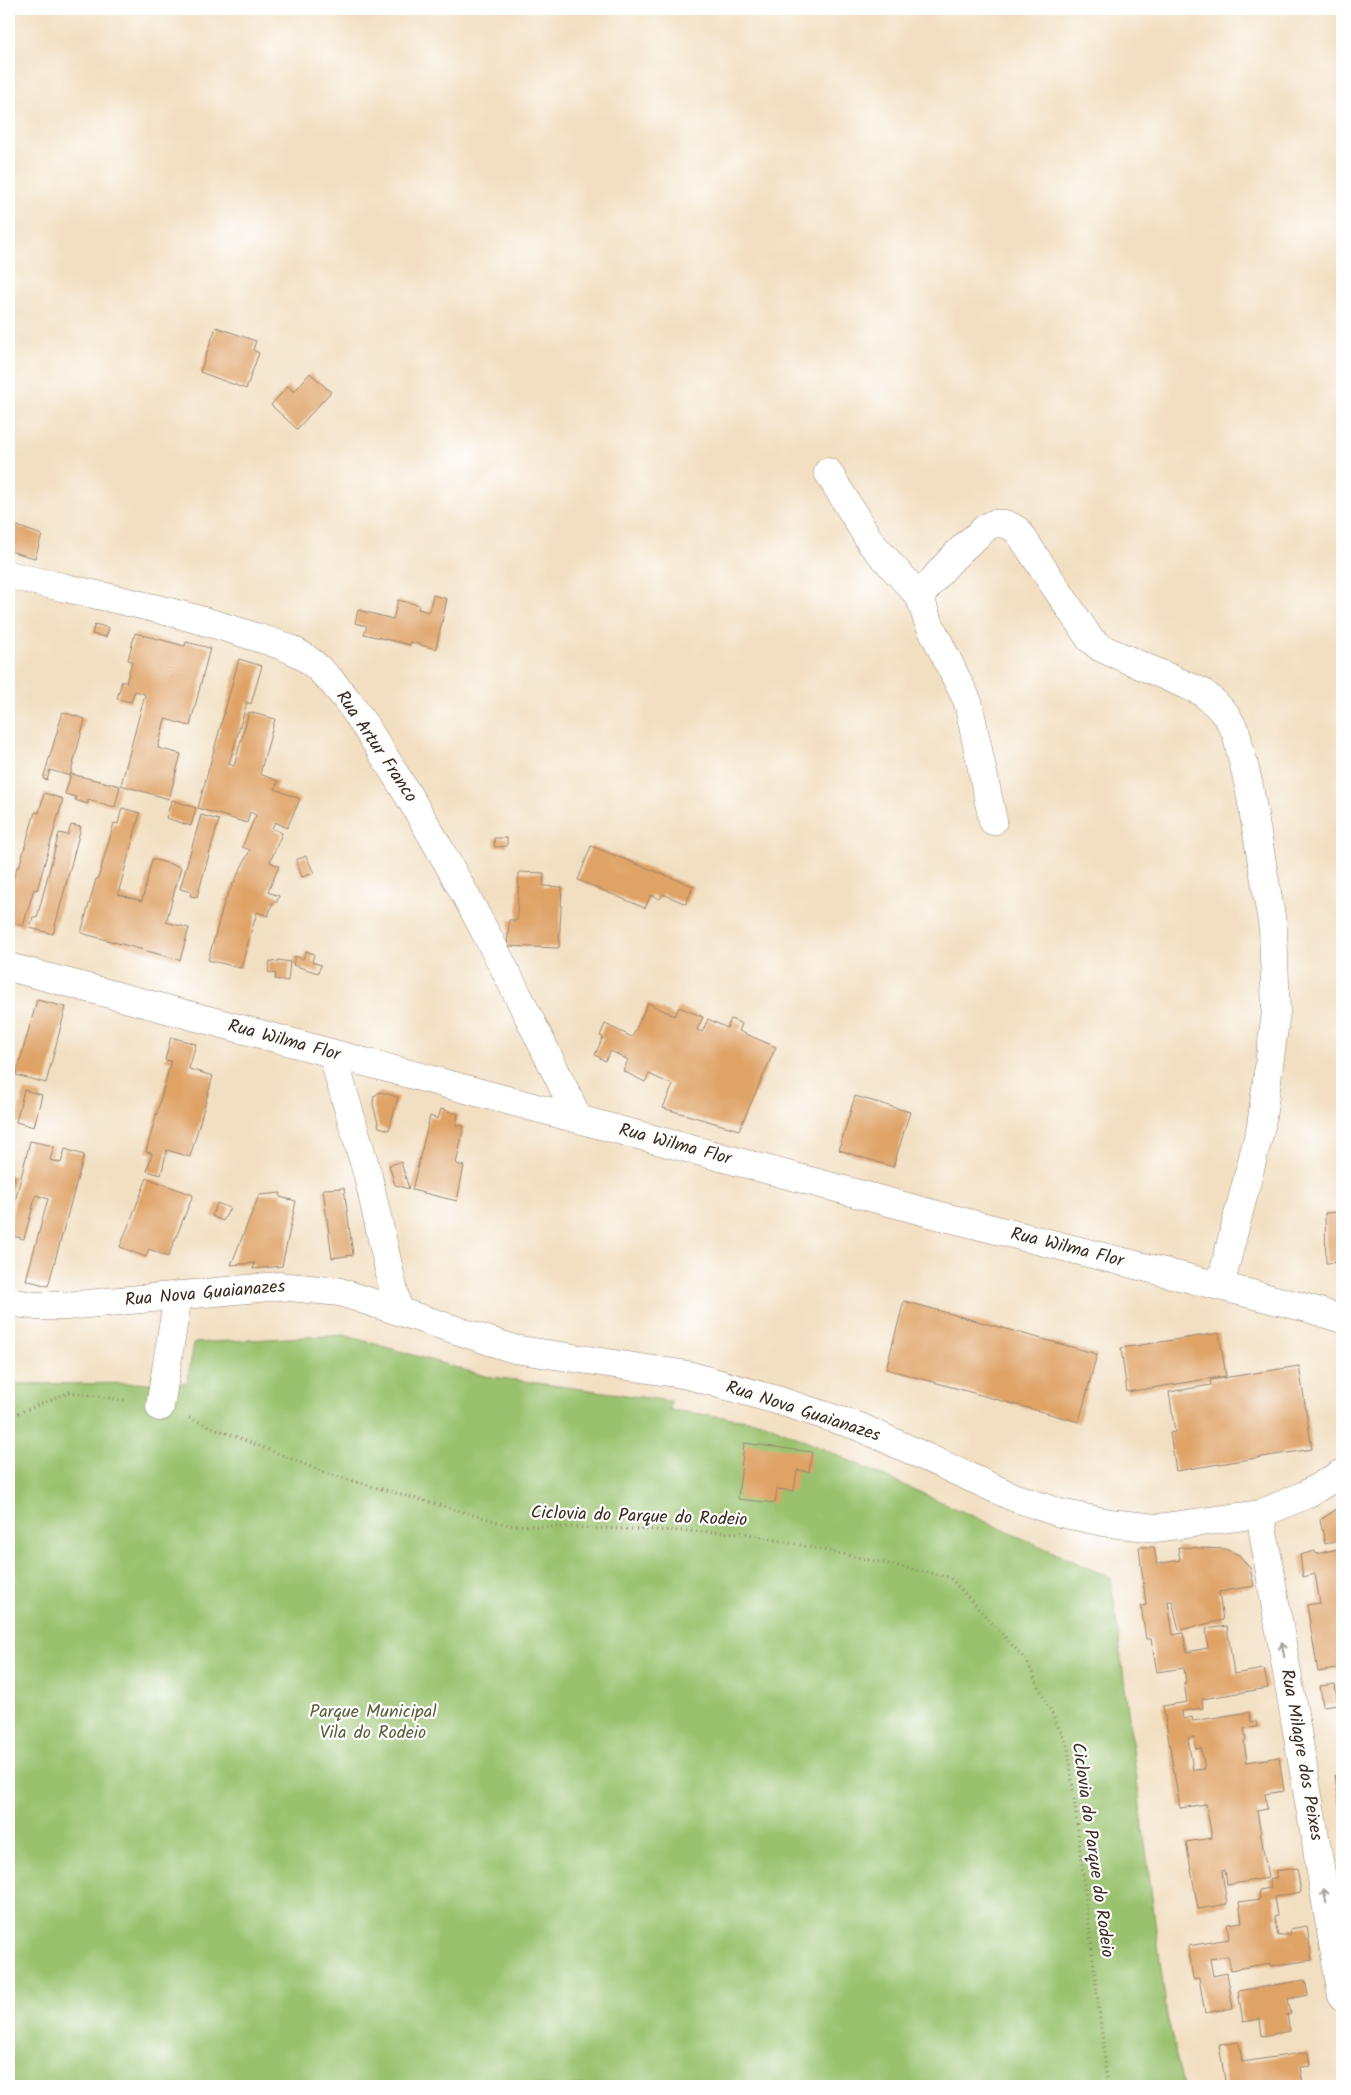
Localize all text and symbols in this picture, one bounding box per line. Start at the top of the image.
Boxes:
street label: Rua Artur Franco [328,685,424,809]
street label: Rua Wilma Flor [224,1012,345,1070]
street label: Rua Wilma Flor [615,1116,736,1174]
street label: Rua Wilma Flor [1007,1220,1128,1276]
street label: Rua Nova Guaianazes [124,1273,287,1315]
street label: Rua Nova Guaianazes [722,1373,884,1451]
street label: Ciclovia do Parque do Rodeio [530,1499,748,1535]
one-way arrow [1278,1642,1288,1658]
street label: Rua Milagre dos Peixes [1272,1667,1330,1843]
park label: Parque Municipal Vila do Rodeio [309,1698,437,1748]
street label: Ciclovia do Parque do Rodeio [1063,1741,1121,1959]
one-way arrow [1320,1888,1330,1904]

